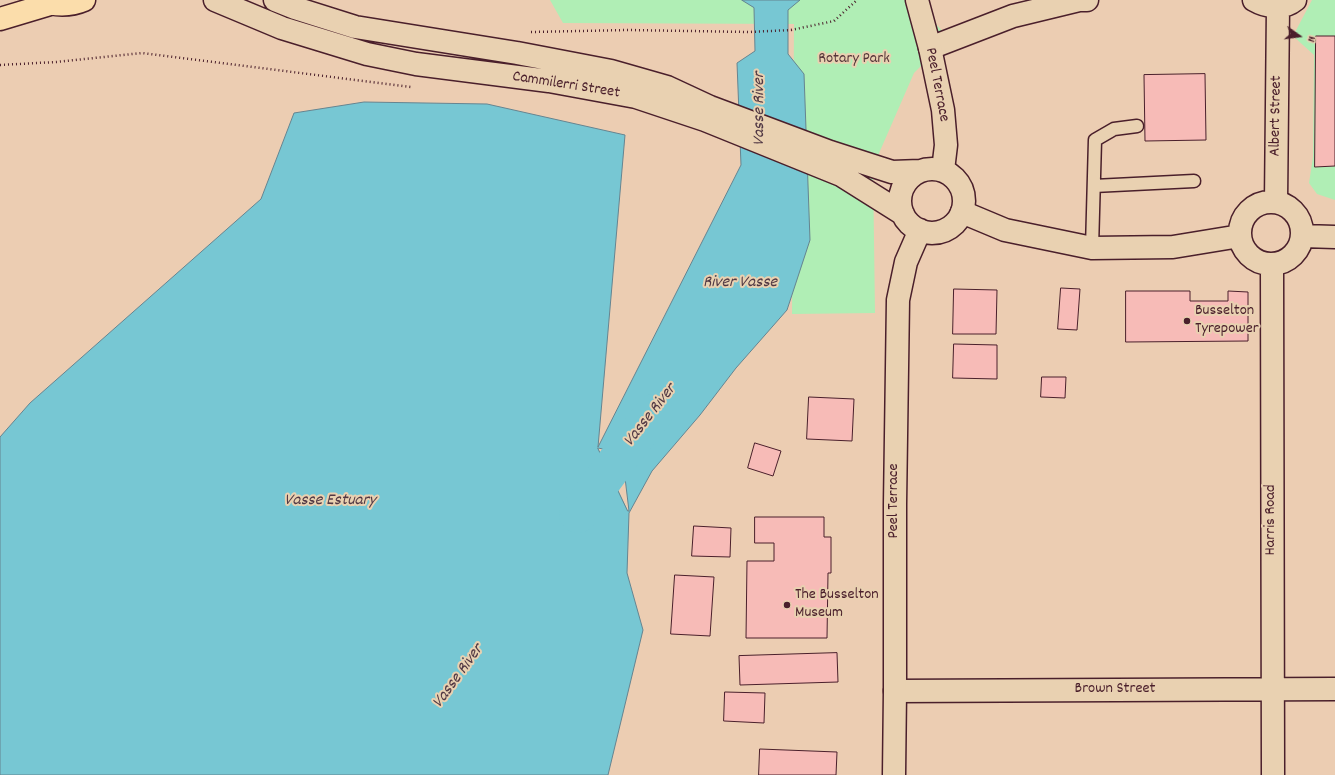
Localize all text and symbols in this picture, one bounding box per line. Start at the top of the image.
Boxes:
north arrow [1279,16,1319,56]
text: N [1302,34,1319,43]
street label: Peel Terrace [919,46,953,124]
park label: Rotary Park [818,50,890,70]
street label: Cammilerri Street [511,68,621,104]
water label: Vasse River [751,72,771,146]
street label: Albert Street [1267,75,1287,157]
water label: River Vasse [703,274,777,294]
place label: Busselton Tyrepower [1195,302,1259,340]
marker: Busselton Tyrepower [1182,316,1192,326]
water label: Vasse River [620,381,682,451]
street label: Peel Terrace [885,463,905,539]
street label: Harris Road [1262,485,1282,555]
water label: Vasse Estuary [284,492,376,512]
place label: The Busselton Museum [795,586,879,624]
marker: The Busselton Museum [782,600,792,610]
water label: Vasse River [429,641,489,713]
street label: Brown Street [1075,680,1155,700]

